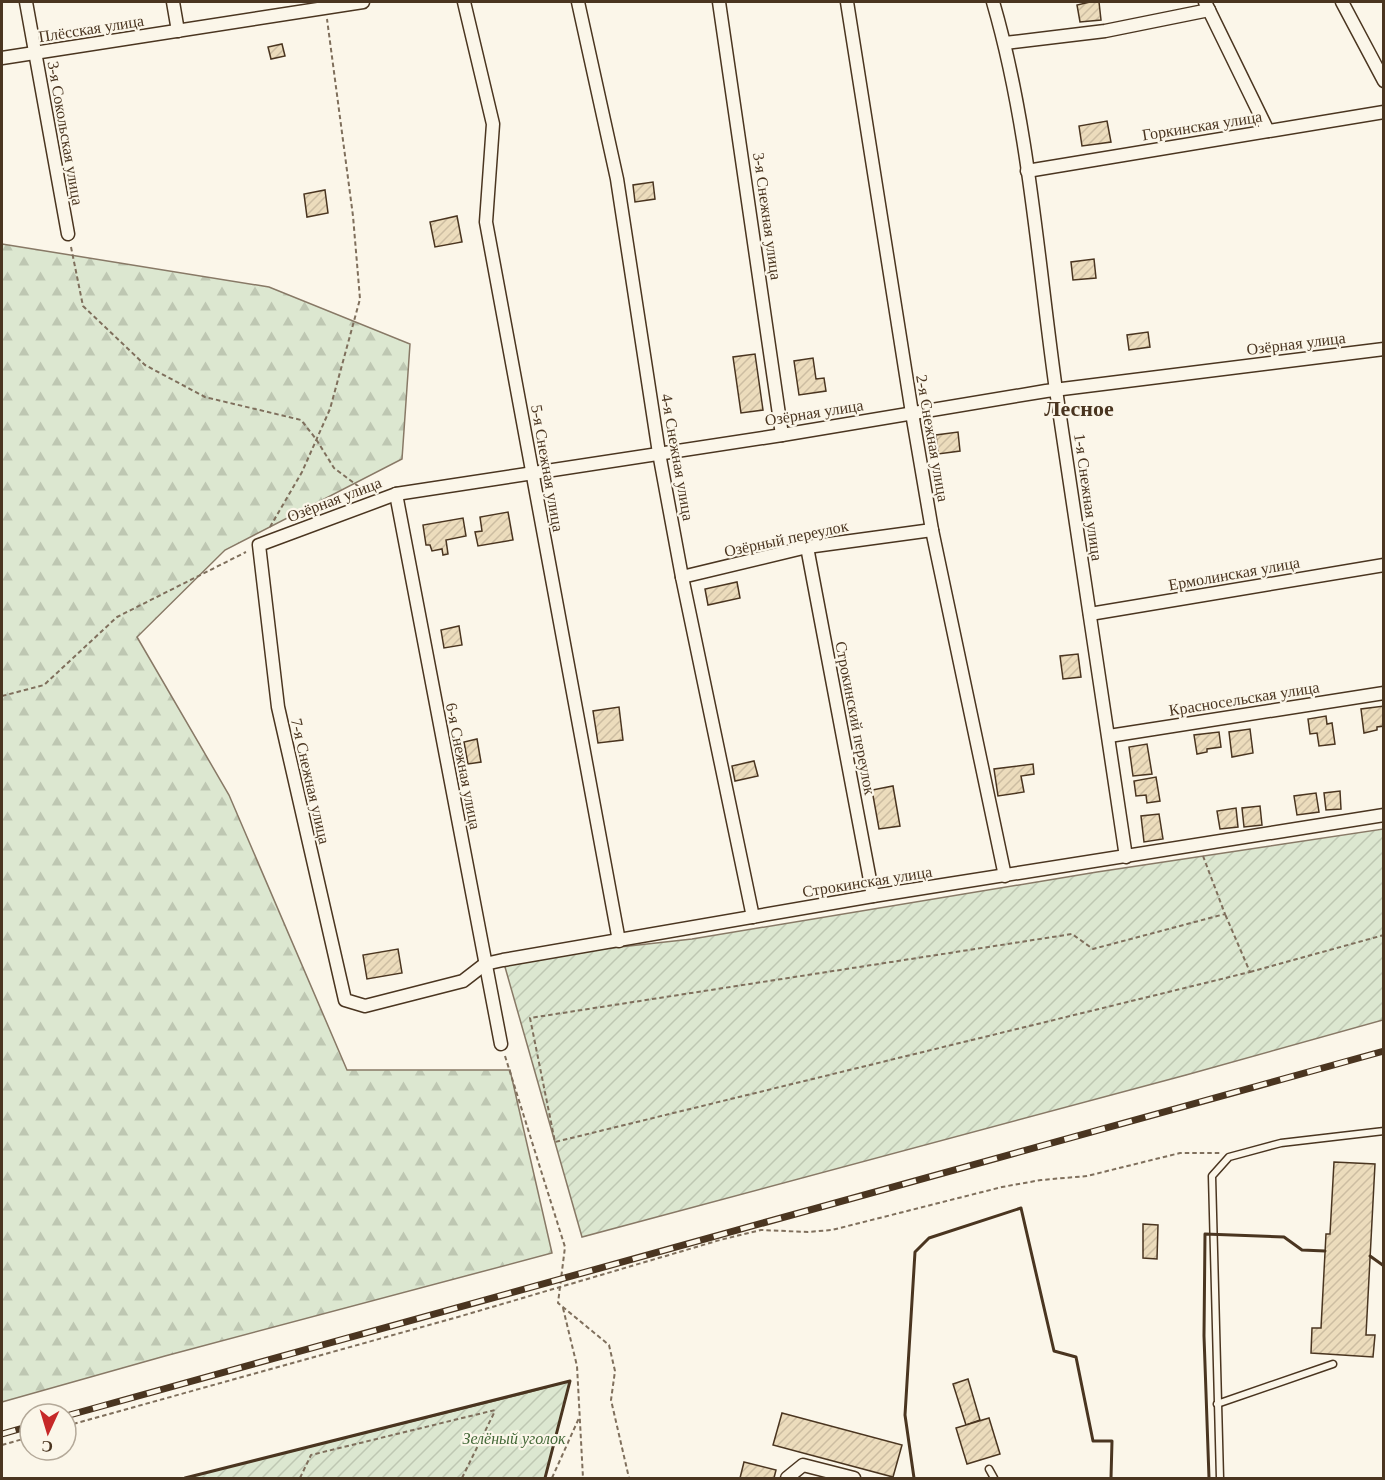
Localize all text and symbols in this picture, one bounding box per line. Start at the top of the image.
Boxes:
street label: Плёсская улица [37,12,145,46]
street label: 3-я Сокольская улица [43,60,87,207]
street label: Горкинская улица [1141,108,1263,144]
street label: 3-я Снежная улица [749,151,785,281]
street label: Озёрная улица [1246,329,1347,359]
street label: 2-я Снежная улица [912,373,952,503]
street label: 4-я Снежная улица [657,392,697,522]
street label: Озёрная улица [764,396,865,430]
district label: Лесное [1044,396,1114,421]
street label: 5-я Снежная улица [527,403,567,533]
street label: 1-я Снежная улица [1070,432,1106,562]
street label: Озёрная улица [285,474,384,526]
street label: Озёрный переулок [723,517,850,561]
street label: Ермолинская улица [1167,554,1301,594]
street label: Строкинский переулок [831,640,879,797]
street label: Красносельская улица [1168,678,1321,720]
street label: 6-я Снежная улица [442,701,484,831]
street label: 7-я Снежная улица [287,717,333,846]
street label: Строкинская улица [801,863,933,901]
north arrow [18,1402,78,1462]
park label: Зелёный уголок [462,1430,566,1448]
text: С [41,1438,53,1455]

